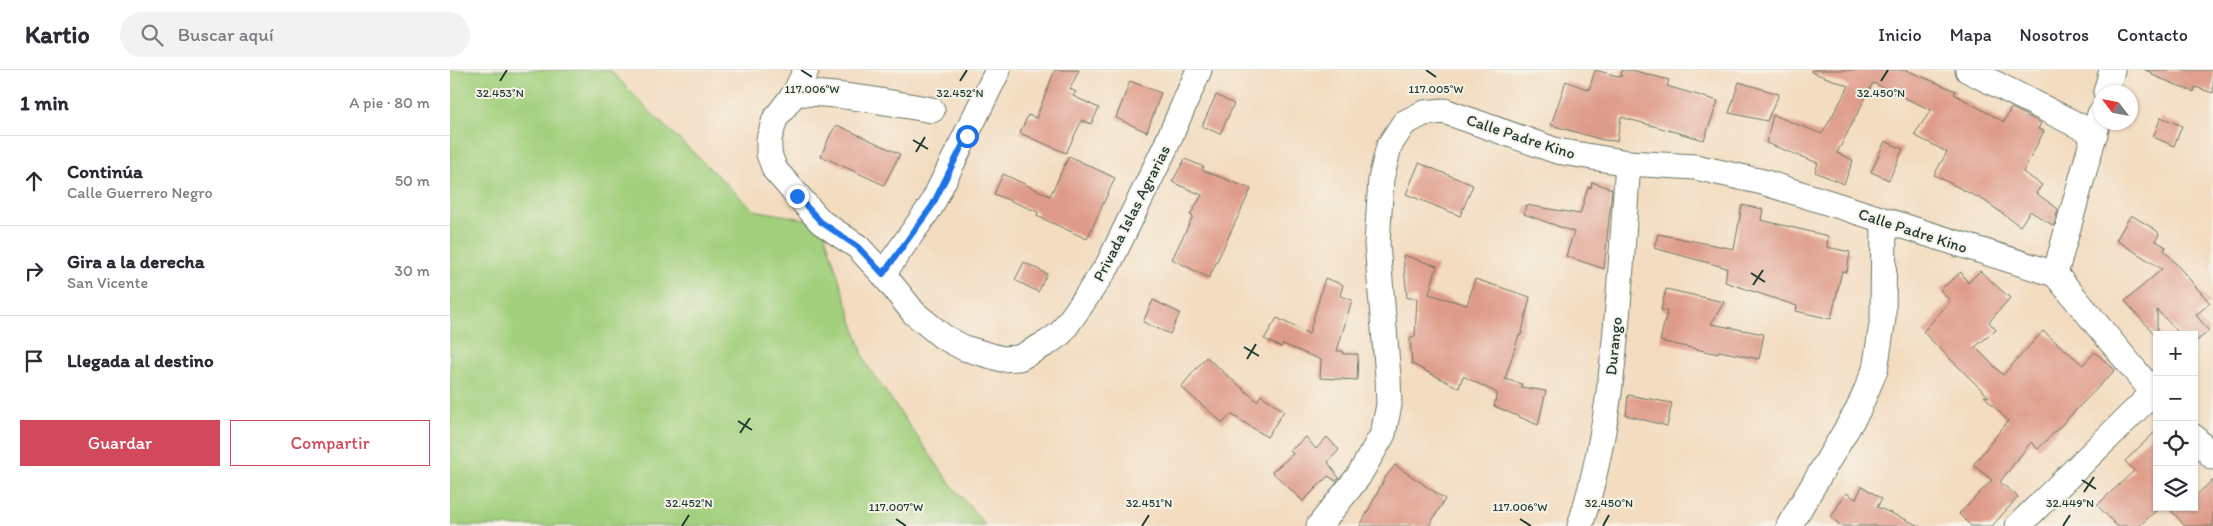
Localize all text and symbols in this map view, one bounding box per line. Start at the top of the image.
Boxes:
search box [120,12,470,57]
text: Kartio [25,20,90,49]
icon: search [138,21,166,49]
text: Buscar aquí [178,23,274,46]
text: Inicio [1878,24,1922,46]
text: Mapa [1950,24,1992,46]
text: Nosotros [2020,24,2089,46]
text: Contacto [2117,24,2188,46]
text: 117.006°W [785,82,839,96]
text: 117.005°W [1409,82,1463,96]
north arrow [2093,85,2138,130]
text: 32.453°N [476,86,524,100]
text: 32.452°N [936,86,984,100]
text: 32.450°N [1857,86,1905,100]
text: 1 min [20,90,69,115]
text: A pie · 80 m [349,93,430,112]
street label: Calle Padre Kino [1464,110,1578,163]
route start [956,125,979,148]
street label: Privada Islas Agrarias [1089,142,1174,285]
text: Continúa [67,160,143,183]
icon: ahead [20,167,48,195]
text: 50 m [395,171,430,190]
text: Calle Guerrero Negro [67,183,213,202]
route end [786,185,809,208]
street label: Calle Padre Kino [1856,204,1970,257]
text: Gira a la derecha [67,250,205,273]
icon: right [20,257,48,285]
text: 30 m [394,261,430,280]
text: San Vicente [67,273,148,292]
street label: Durango [1601,316,1626,376]
map controls [2153,331,2198,511]
button: + [2153,331,2198,376]
icon: arrive [20,347,48,375]
text: Llegada al destino [67,349,214,372]
button: − [2153,376,2198,421]
button: Guardar [20,420,220,466]
button: Compartir [230,420,430,466]
button: locate [2153,421,2198,466]
button: layers [2153,466,2198,511]
text: 32.452°N [665,496,713,510]
text: 32.451°N [1126,496,1172,510]
text: 32.450°N [1585,496,1633,510]
text: 32.449°N [2046,496,2094,510]
text: 117.007°W [869,500,923,514]
text: 117.006°W [1493,500,1547,514]

